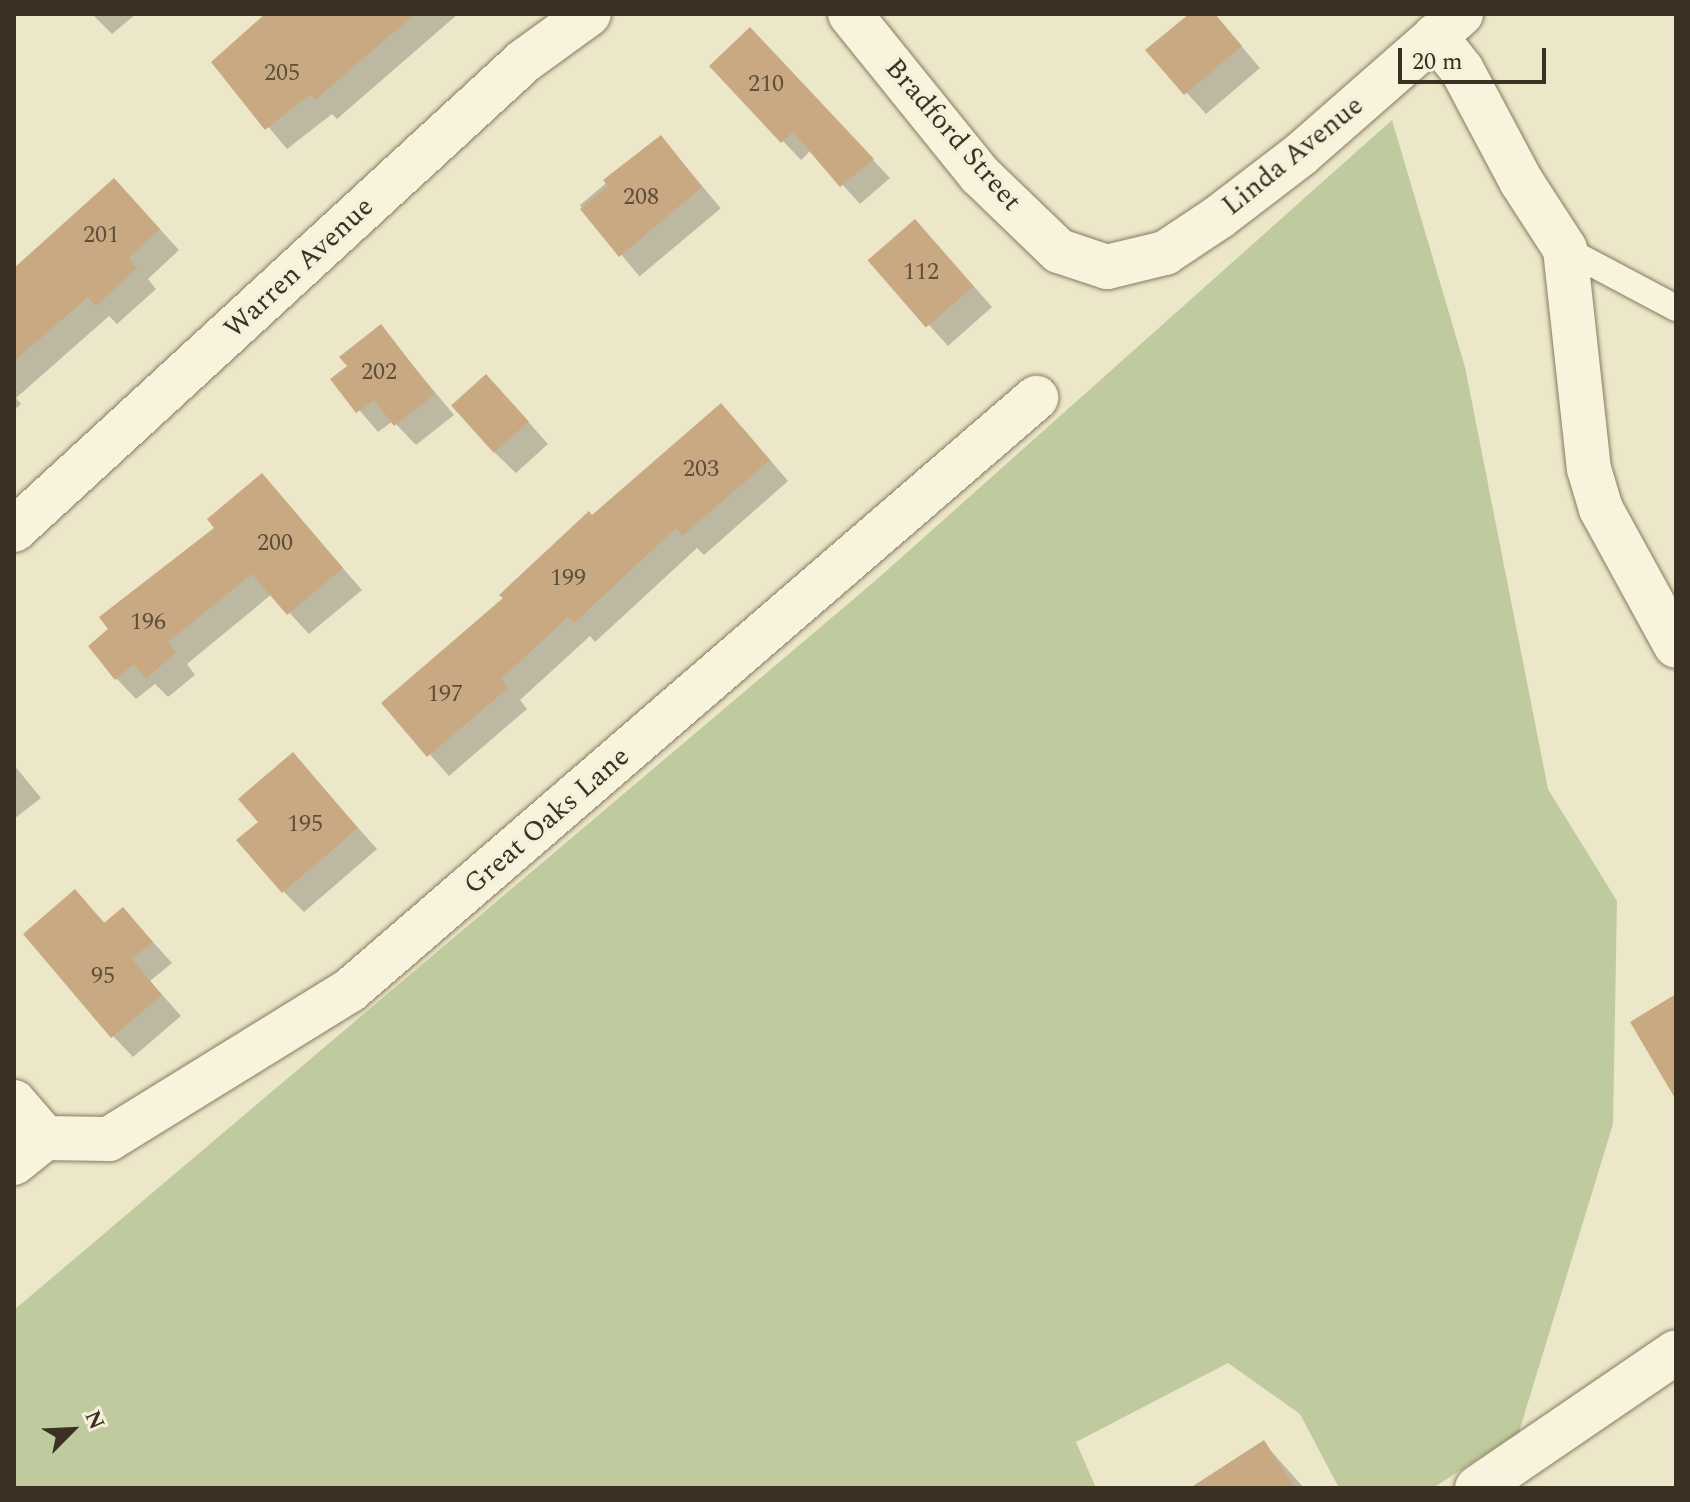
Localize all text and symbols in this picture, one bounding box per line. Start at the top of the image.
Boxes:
scale bar [1402,32,1550,82]
text: 20 m [1412,44,1463,80]
street label: Bradford Street [878,52,1028,218]
house number: 205 [264,60,300,88]
house number: 210 [748,71,784,99]
street label: Linda Avenue [1216,89,1370,223]
house number: 208 [623,184,659,212]
street label: Warren Avenue [217,190,381,346]
house number: 201 [83,222,119,250]
house number: 112 [903,259,939,287]
house number: 202 [361,359,397,387]
house number: 203 [683,456,719,484]
house number: 200 [257,530,293,558]
house number: 199 [550,565,586,593]
house number: 196 [130,609,166,637]
house number: 197 [427,681,463,709]
street label: Great Oaks Lane [457,740,637,902]
house number: 195 [287,811,323,839]
house number: 95 [91,963,115,991]
north arrow [32,1390,112,1470]
text: N [76,1405,113,1435]

